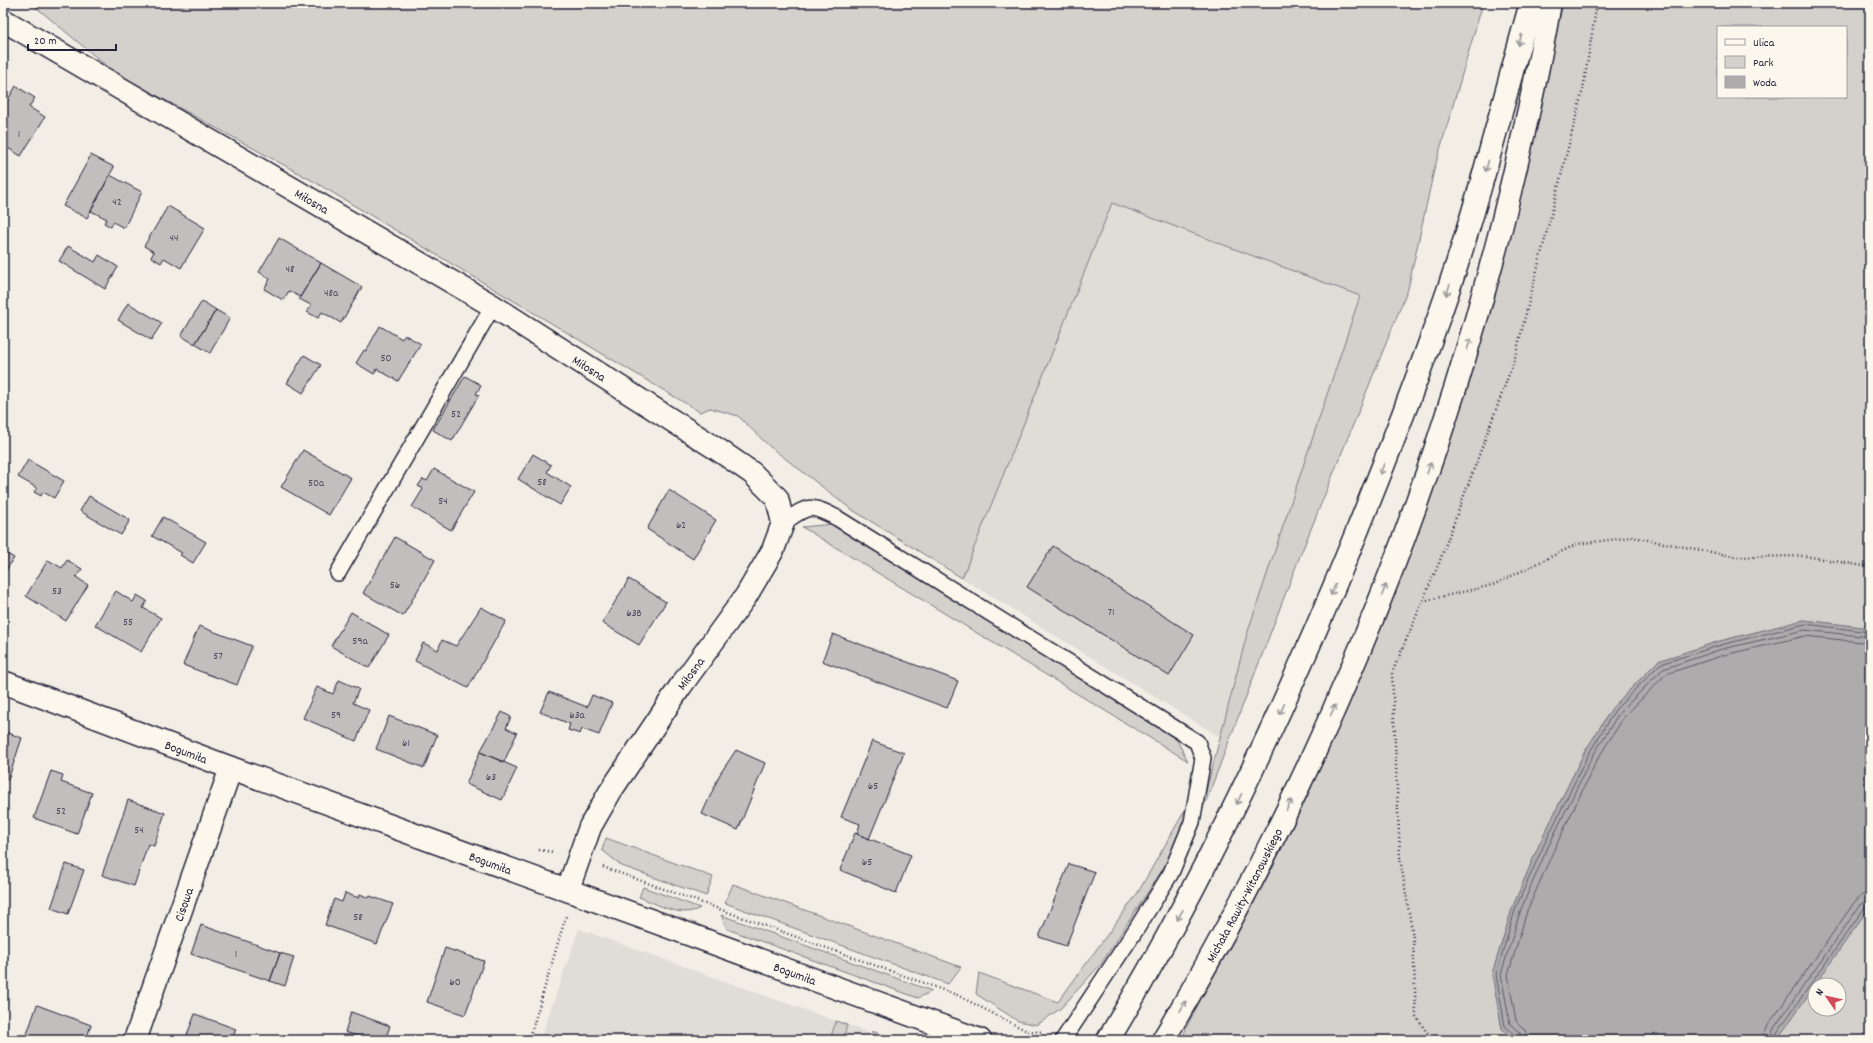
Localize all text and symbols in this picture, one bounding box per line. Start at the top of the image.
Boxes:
scale bar [28,26,116,52]
legend [1717,26,1847,98]
text: 20 m [34,33,57,50]
one-way arrow [1516,34,1523,47]
text: Ulica [1753,35,1775,52]
text: Park [1753,55,1774,72]
text: Woda [1753,75,1777,92]
house number: 1 [18,127,20,143]
one-way arrow [1483,159,1490,172]
street label: Miłosna [290,185,332,221]
house number: 42 [112,195,122,211]
house number: 44 [169,231,179,247]
house number: 48 [286,262,294,278]
one-way arrow [1443,284,1451,296]
house number: 48a [324,286,339,302]
one-way arrow [1466,338,1473,351]
house number: 50 [380,351,392,367]
street label: Miłosna [568,352,610,388]
house number: 52 [451,407,461,423]
one-way arrow [1426,462,1433,475]
one-way arrow [1377,463,1385,475]
house number: 58 [537,475,547,491]
house number: 50a [308,476,325,492]
house number: 54 [438,494,448,510]
house number: 62 [676,518,686,534]
house number: 56 [390,578,400,594]
one-way arrow [1329,583,1336,595]
house number: 53 [52,584,62,600]
one-way arrow [1380,584,1388,596]
house number: 71 [1108,605,1114,621]
house number: 63B [626,606,642,622]
house number: 55 [123,615,133,631]
house number: 59a [352,634,368,650]
house number: 57 [213,649,223,665]
street label: Miłosna [674,653,711,695]
one-way arrow [1277,703,1285,715]
one-way arrow [1330,704,1337,716]
house number: 59 [331,708,341,724]
house number: 63a [569,708,586,724]
house number: 61 [402,736,410,752]
street label: Bogumiła [162,737,210,770]
house number: 63 [486,770,496,786]
house number: 65 [868,779,878,795]
one-way arrow [1235,792,1242,804]
one-way arrow [1286,799,1293,811]
house number: 52 [56,804,66,820]
house number: 54 [134,823,144,839]
street label: Michała Rawity-Witanowskiego [1203,826,1289,967]
street label: Bogumiła [466,848,515,881]
house number: 65 [862,855,872,871]
street label: Cisowa [171,885,200,925]
one-way arrow [1176,909,1184,921]
house number: 58 [353,910,363,926]
house number: 1 [235,947,237,963]
street label: Bogumiła [770,959,819,992]
house number: 60 [449,975,461,991]
north arrow [1807,977,1847,1017]
text: N [1812,985,1829,999]
one-way arrow [1179,1000,1187,1012]

